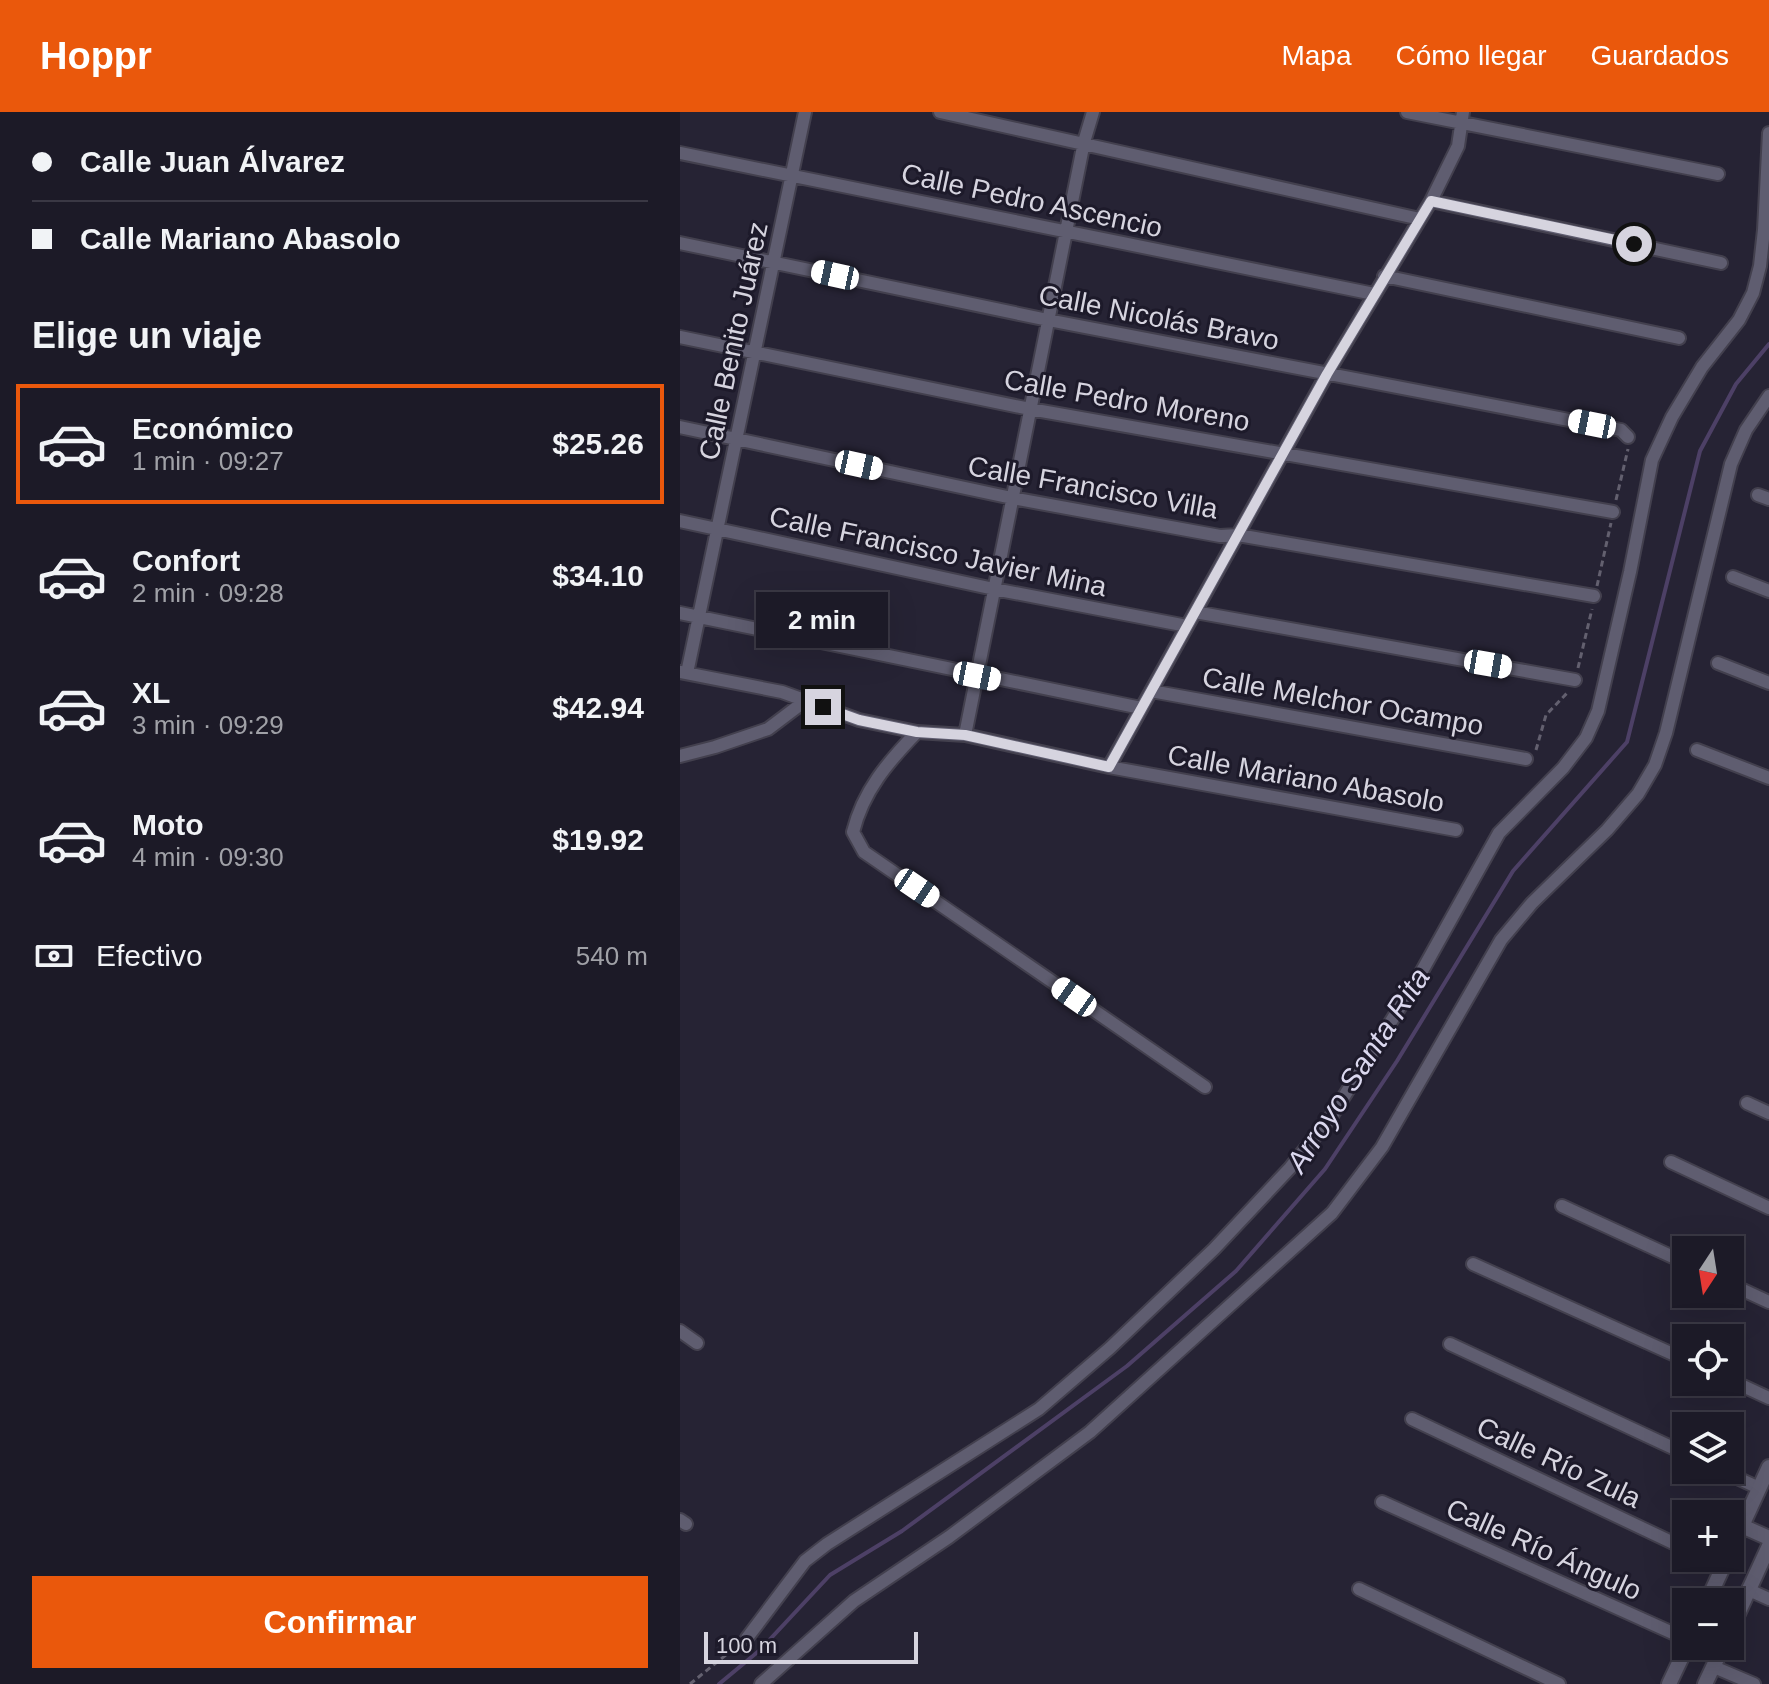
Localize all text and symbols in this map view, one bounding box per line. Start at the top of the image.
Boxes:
text: Hoppr [40,35,152,77]
text: Mapa [1281,40,1352,71]
text: Cómo llegar [1396,40,1546,71]
text: Guardados [1590,40,1729,71]
text: Calle Juan Álvarez [80,145,345,178]
street label: Calle Pedro Ascencio [899,158,1165,243]
street label: Calle Benito Juárez [693,219,774,463]
text: Calle Mariano Abasolo [80,222,401,255]
route start [1616,226,1652,262]
car [809,258,861,292]
street label: Calle Nicolás Bravo [1036,279,1282,356]
text: Elige un viaje [32,315,262,356]
street label: Calle Pedro Moreno [1002,364,1252,437]
icon: car [36,408,108,480]
car [1566,408,1618,440]
text: Económico [132,412,294,445]
text: $25.26 [552,427,644,460]
text: 1 min · 09:27 [132,446,284,476]
car [833,448,885,482]
street label: Calle Francisco Villa [966,450,1221,525]
street label: Calle Francisco Javier Mina [766,501,1110,602]
icon: car [36,540,108,612]
text: Confort [132,544,240,577]
text: $34.10 [552,559,644,592]
text: 2 min · 09:28 [132,578,284,608]
callout: 2 min [757,591,889,647]
text: 2 min [788,605,856,635]
car [1462,648,1514,680]
car [951,660,1003,692]
street label: Calle Melchor Ocampo [1200,662,1486,741]
icon: car [36,672,108,744]
text: XL [132,676,170,709]
route end [805,689,841,725]
text: $42.94 [552,691,644,724]
text: 3 min · 09:29 [132,710,284,740]
street label: Calle Mariano Abasolo [1165,739,1447,818]
icon: car [36,804,108,876]
text: Moto [132,808,204,841]
text: $19.92 [552,823,644,856]
text: 4 min · 09:30 [132,842,284,872]
car [890,865,944,911]
icon: cash [32,934,76,978]
text: Efectivo [96,939,203,972]
text: 540 m [576,941,648,971]
water label: Arroyo Santa Rita [1278,961,1436,1180]
car [1047,973,1101,1021]
north arrow [1672,1236,1744,1308]
map controls [1672,1236,1744,1660]
button: locate [1672,1324,1744,1396]
street label: Calle Río Zula [1472,1411,1646,1514]
button: layers [1672,1412,1744,1484]
street label: Calle Río Ángulo [1442,1493,1646,1606]
button: + [1672,1500,1744,1572]
button: Confirmar [32,1576,648,1668]
button: − [1672,1588,1744,1660]
scale bar [704,1628,918,1664]
text: 100 m [716,1633,777,1658]

